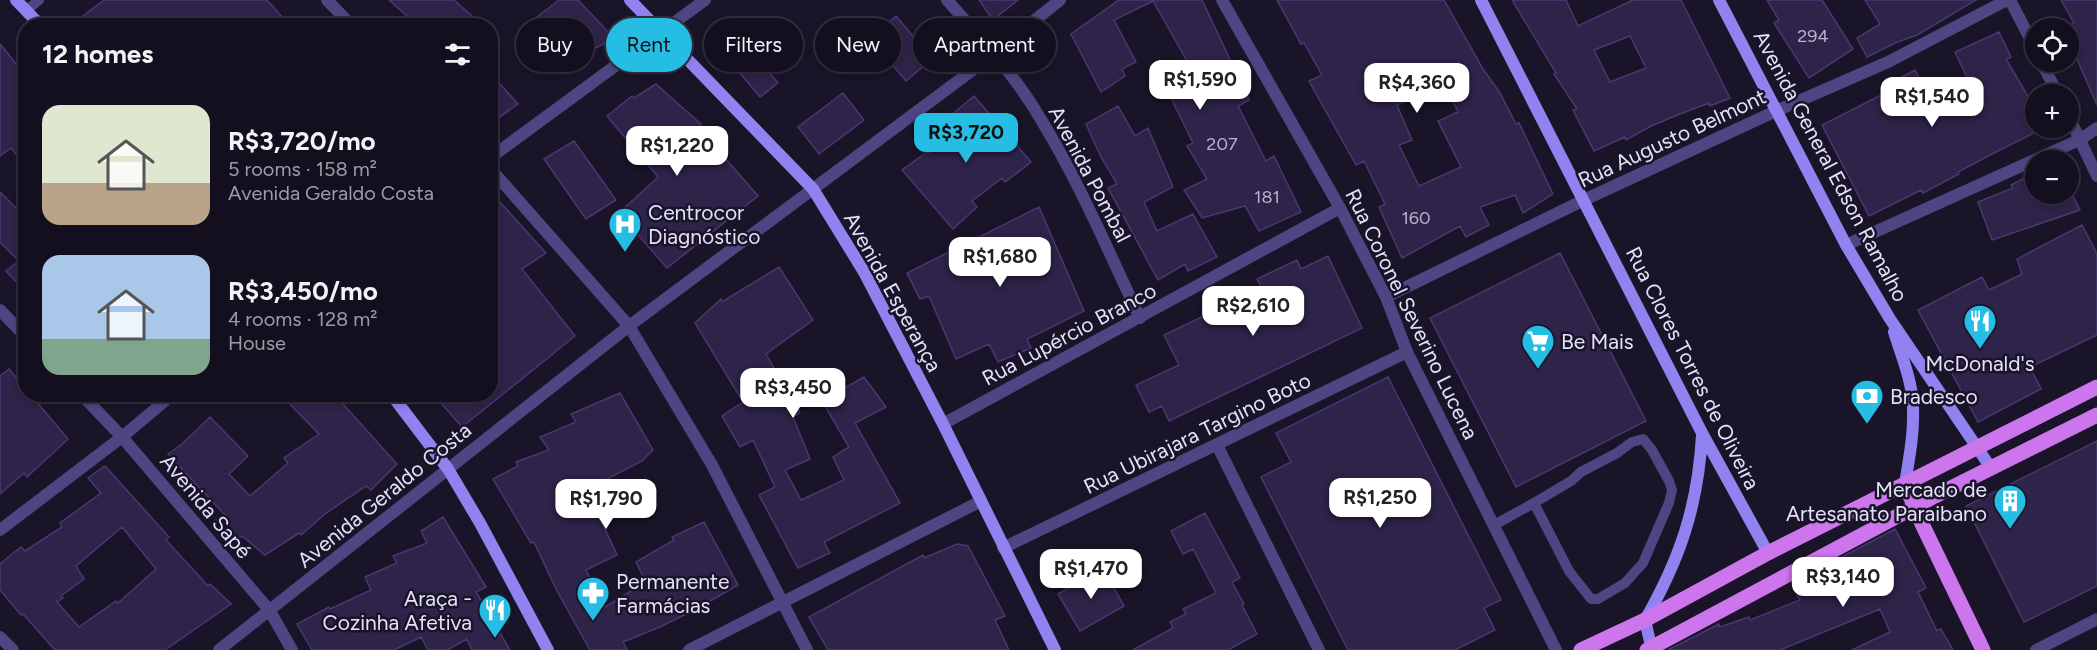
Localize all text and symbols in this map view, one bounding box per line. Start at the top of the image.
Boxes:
chip: Buy [516,18,594,72]
chip: Rent [606,18,692,72]
chip: Filters [704,18,803,72]
chip: New [815,18,901,72]
chip: Apartment [913,18,1056,72]
map controls [2025,18,2079,204]
button: locate [2025,18,2079,72]
house number: 294 [1797,25,1829,47]
street label: Avenida General Edson Ramalho [1749,26,1913,306]
text: 12 homes [42,38,153,70]
icon: filters [441,38,474,71]
pin: R$1,590 [1145,60,1255,111]
pin: R$4,360 [1362,63,1472,114]
text: R$1,590 [1163,67,1237,91]
text: R$4,360 [1378,70,1456,94]
pin: R$1,540 [1877,77,1987,128]
street label: Rua Augusto Belmont [1574,83,1770,193]
text: R$1,540 [1895,84,1969,108]
button: + [2025,84,2079,138]
street label: Avenida Pombal [1044,102,1136,246]
pin: R$3,720 [911,113,1021,164]
text: R$3,720 [928,120,1004,144]
text: R$3,720/mo [228,125,376,157]
pin: R$1,220 [622,126,732,177]
icon: home [90,129,162,201]
text: R$1,220 [640,133,714,157]
house number: 207 [1206,133,1238,155]
button: − [2025,150,2079,204]
text: 5 rooms · 158 m² [228,157,377,181]
text: Avenida Geraldo Costa [228,181,434,205]
street label: Rua Coronel Severino Lucena [1340,185,1484,443]
house number: 181 [1254,186,1280,208]
place label: Centrocor Diagnóstico [648,200,760,249]
hospital icon: Centrocor Diagnóstico [607,206,643,253]
house number: 160 [1401,207,1431,229]
street label: Avenida Esperança [839,208,947,376]
pin: R$1,680 [945,237,1055,288]
street label: Rua Clores Torres de Oliveira [1621,243,1765,493]
text: R$1,680 [963,244,1037,268]
text: R$3,450/mo [228,275,378,307]
street label: Rua Lupércio Branco [978,277,1160,391]
icon: home [90,279,162,351]
pin: R$2,610 [1198,286,1308,337]
text: R$2,610 [1216,293,1290,317]
restaurant icon: McDonald's [1962,303,1998,350]
text: 4 rooms · 128 m² [228,307,378,331]
supermarket icon: Be Mais [1520,323,1556,370]
place label: Be Mais [1561,329,1634,354]
text: House [228,331,286,355]
place label: McDonald's [1925,351,2035,376]
street label: Rua Ubirajara Targino Boto [1079,367,1315,499]
pin: R$3,450 [738,368,848,419]
text: R$3,450 [754,375,832,399]
bank icon: Bradesco [1849,378,1885,425]
place label: Bradesco [1890,384,1978,409]
street label: Avenida Geraldo Costa [292,417,476,573]
street label: Avenida Sapé [155,449,257,563]
place label: Mercado de Artesanato Paraibano [1786,477,1987,526]
pin: R$1,250 [1325,478,1435,529]
pin: R$1,790 [551,479,661,530]
building icon: Mercado de Artesanato Paraibano [1992,483,2028,530]
text: R$1,250 [1343,485,1417,509]
text: R$1,790 [569,486,643,510]
pin: R$1,470 [1036,549,1146,600]
text: R$1,470 [1054,556,1128,580]
pin: R$3,140 [1788,557,1898,608]
text: R$3,140 [1806,564,1880,588]
place label: Permanente Farmácias [616,569,729,618]
pharmacy icon: Permanente Farmácias [575,575,611,622]
place label: Araça - Cozinha Afetiva [323,586,472,635]
restaurant icon: Araça - Cozinha Afetiva [477,592,513,639]

